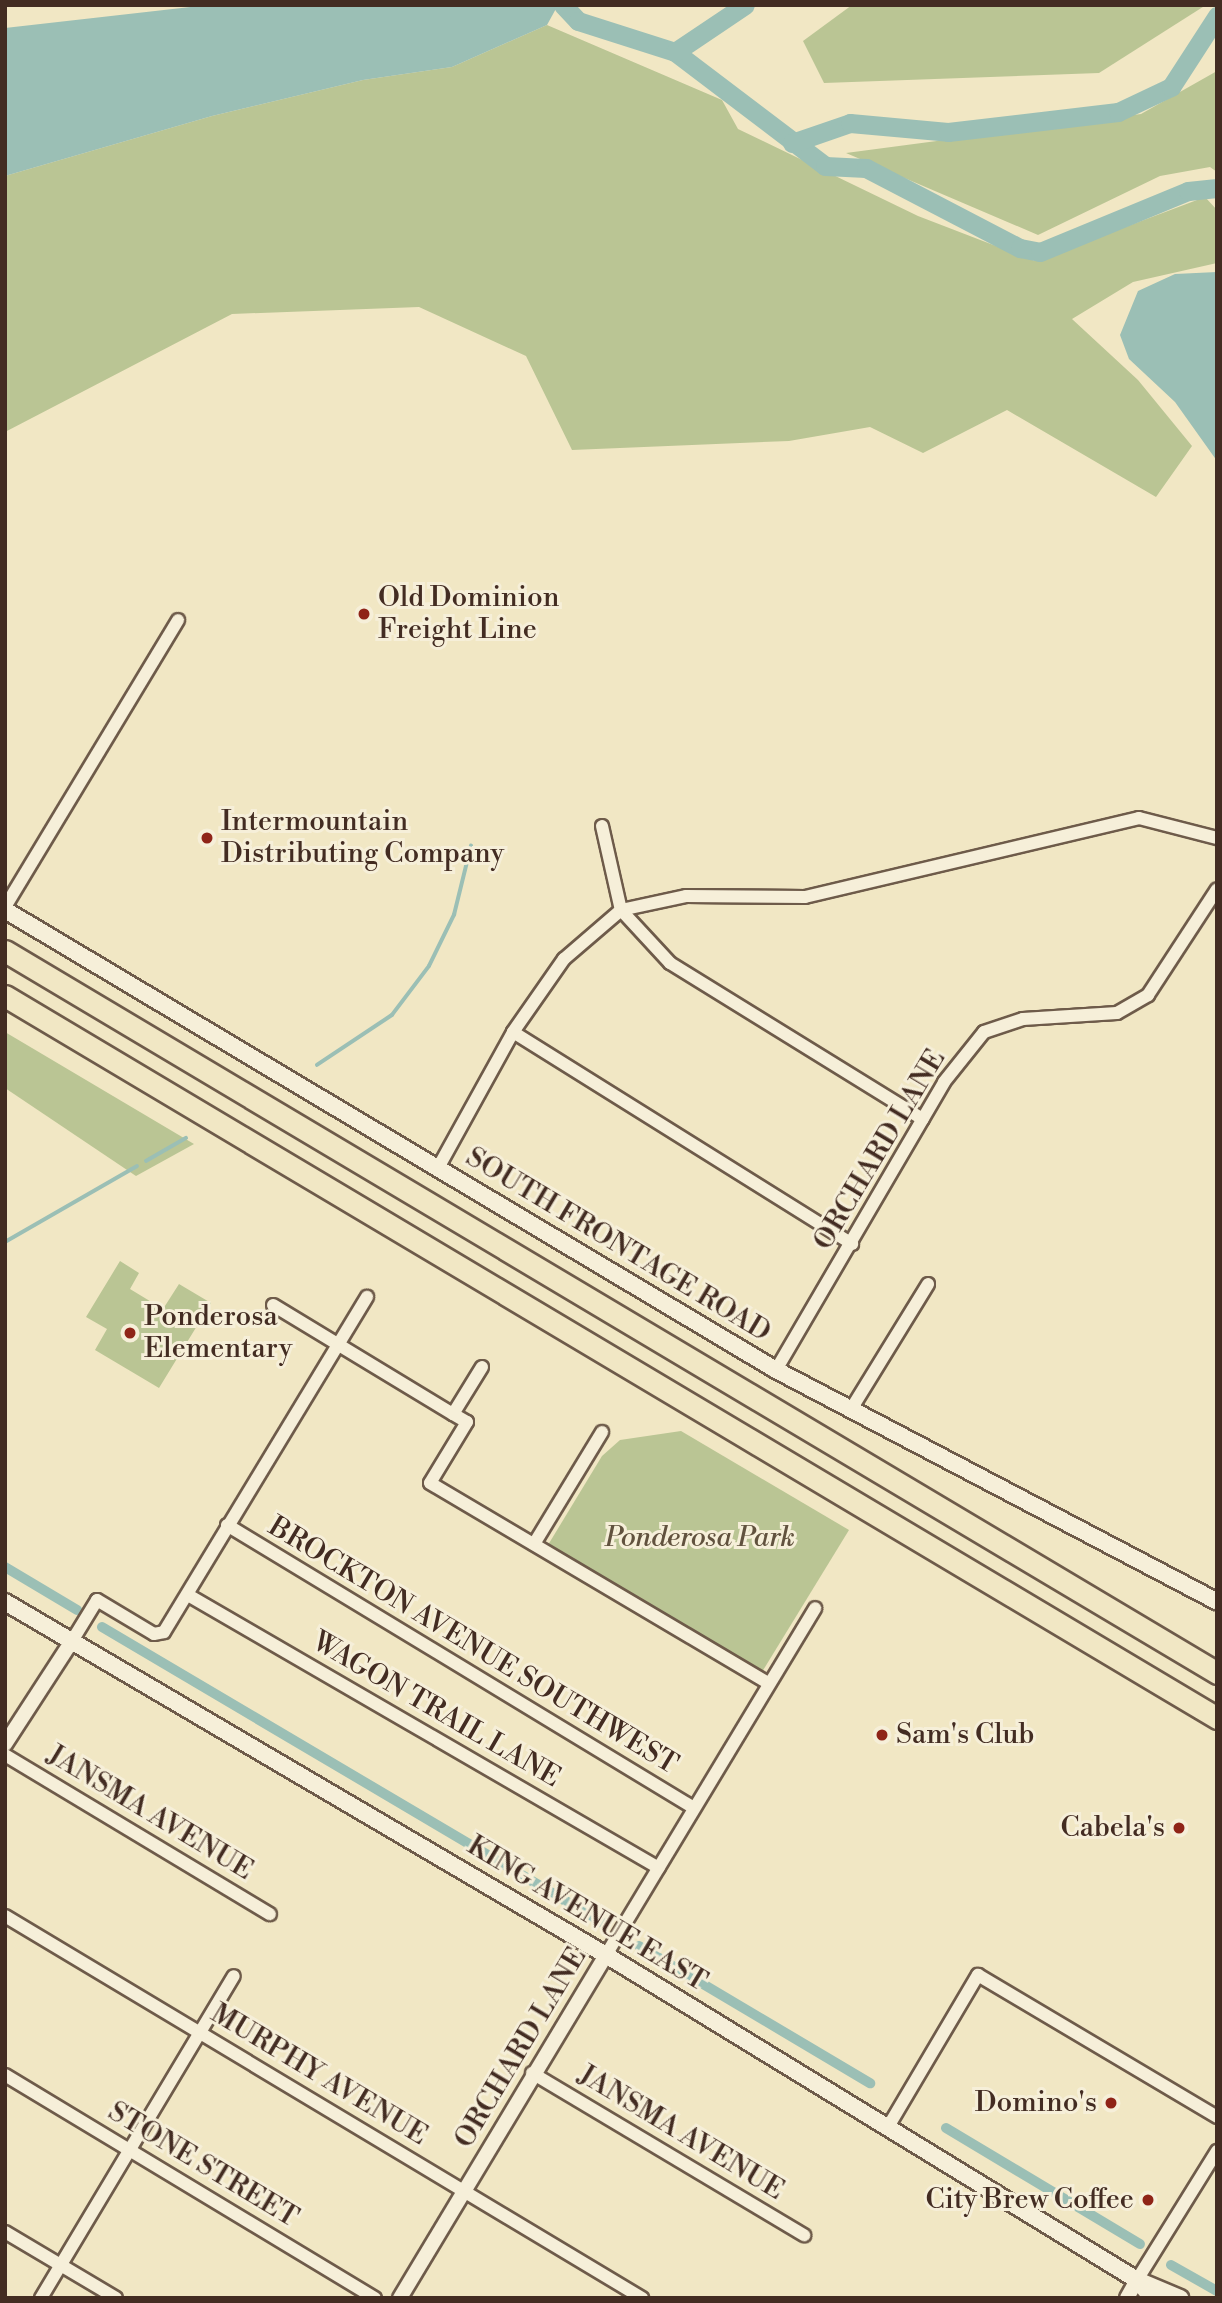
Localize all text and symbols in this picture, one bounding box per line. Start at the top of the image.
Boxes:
place label: Old Dominion Freight Line [378,581,559,647]
marker: Old Dominion Freight Line [356,606,372,622]
place label: Intermountain Distributing Company [221,805,504,871]
marker: Intermountain Distributing Company [199,830,215,846]
street label: ORCHARD LANE [807,1044,953,1256]
street label: SOUTH FRONTAGE ROAD [460,1141,776,1349]
place label: Ponderosa Elementary [144,1300,292,1366]
marker: Ponderosa Elementary [122,1325,138,1341]
street label: BROCKTON AVENUE SOUTHWEST [262,1510,684,1782]
park label: Ponderosa Park [605,1521,795,1555]
street label: WAGON TRAIL LANE [306,1625,566,1795]
place label: Sam's Club [896,1718,1035,1752]
marker: Sam's Club [874,1727,890,1743]
street label: JANSMA AVENUE [41,1738,259,1888]
place label: Cabela's [1061,1811,1165,1845]
marker: Cabela's [1171,1820,1187,1836]
street label: KING AVENUE EAST [461,1829,713,1999]
street label: ORCHARD LANE [448,1942,594,2154]
street label: MURPHY AVENUE [205,1997,433,2153]
street label: JANSMA AVENUE [572,2058,790,2208]
place label: Domino's [975,2086,1097,2120]
street label: STONE STREET [102,2095,304,2235]
marker: Domino's [1103,2095,1119,2111]
place label: City Brew Coffee [926,2183,1134,2217]
marker: City Brew Coffee [1140,2192,1156,2208]

